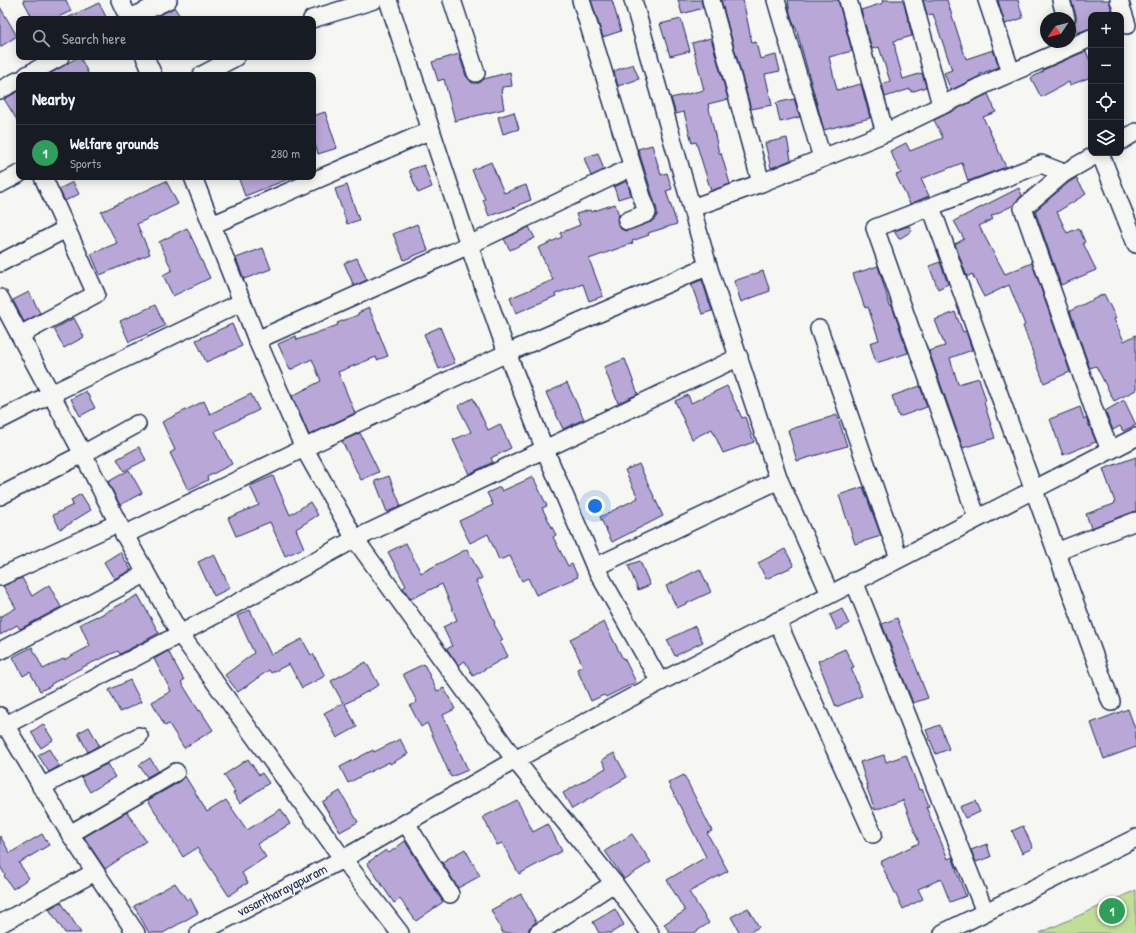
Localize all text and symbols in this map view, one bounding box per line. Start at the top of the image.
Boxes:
north arrow [1040,12,1076,48]
map controls [1088,12,1124,156]
button: + [1088,12,1124,48]
search box [16,16,316,60]
icon: search [30,27,52,49]
text: Search here [62,28,126,49]
button: − [1088,48,1124,84]
button: locate [1088,84,1124,120]
text: Nearby [32,87,75,110]
button: layers [1088,120,1124,156]
text: Welfare grounds [70,133,159,154]
text: 1 [43,144,47,162]
text: 280 m [271,144,300,162]
text: Sports [70,154,101,172]
your location [585,496,605,516]
street label: vasantharayapuram [233,859,331,921]
pin: 1 [1099,896,1125,926]

